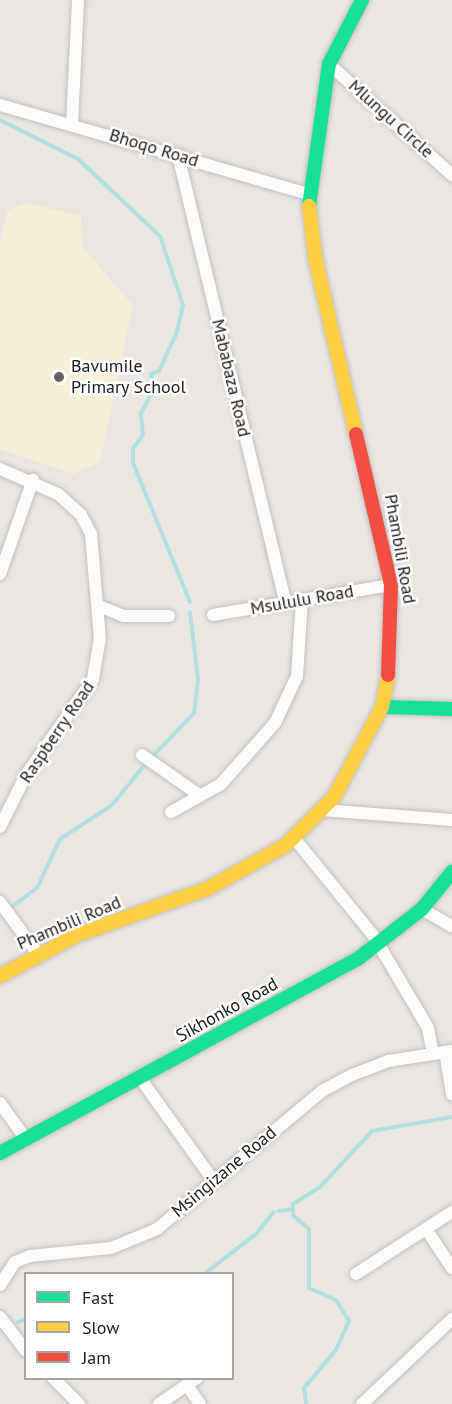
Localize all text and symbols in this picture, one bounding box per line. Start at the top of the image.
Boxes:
street label: Mlungu Circle [344,75,438,163]
street label: Bhoqo Road [107,124,201,172]
street label: Mababaza Road [207,317,255,439]
place label: Bavumile Primary School [71,356,186,398]
marker: Bavumile Primary School [52,370,66,384]
street label: Phambili Road [380,492,420,606]
street label: Msululu Road [249,580,355,620]
street label: Raspberry Road [15,677,99,787]
street label: Phambili Road [14,891,124,955]
street label: Sikhonko Road [172,973,282,1047]
street label: Msingizane Road [167,1122,281,1222]
legend [24,1272,234,1380]
text: Fast [82,1286,114,1309]
text: Slow [82,1316,120,1339]
text: Jam [82,1346,111,1369]

